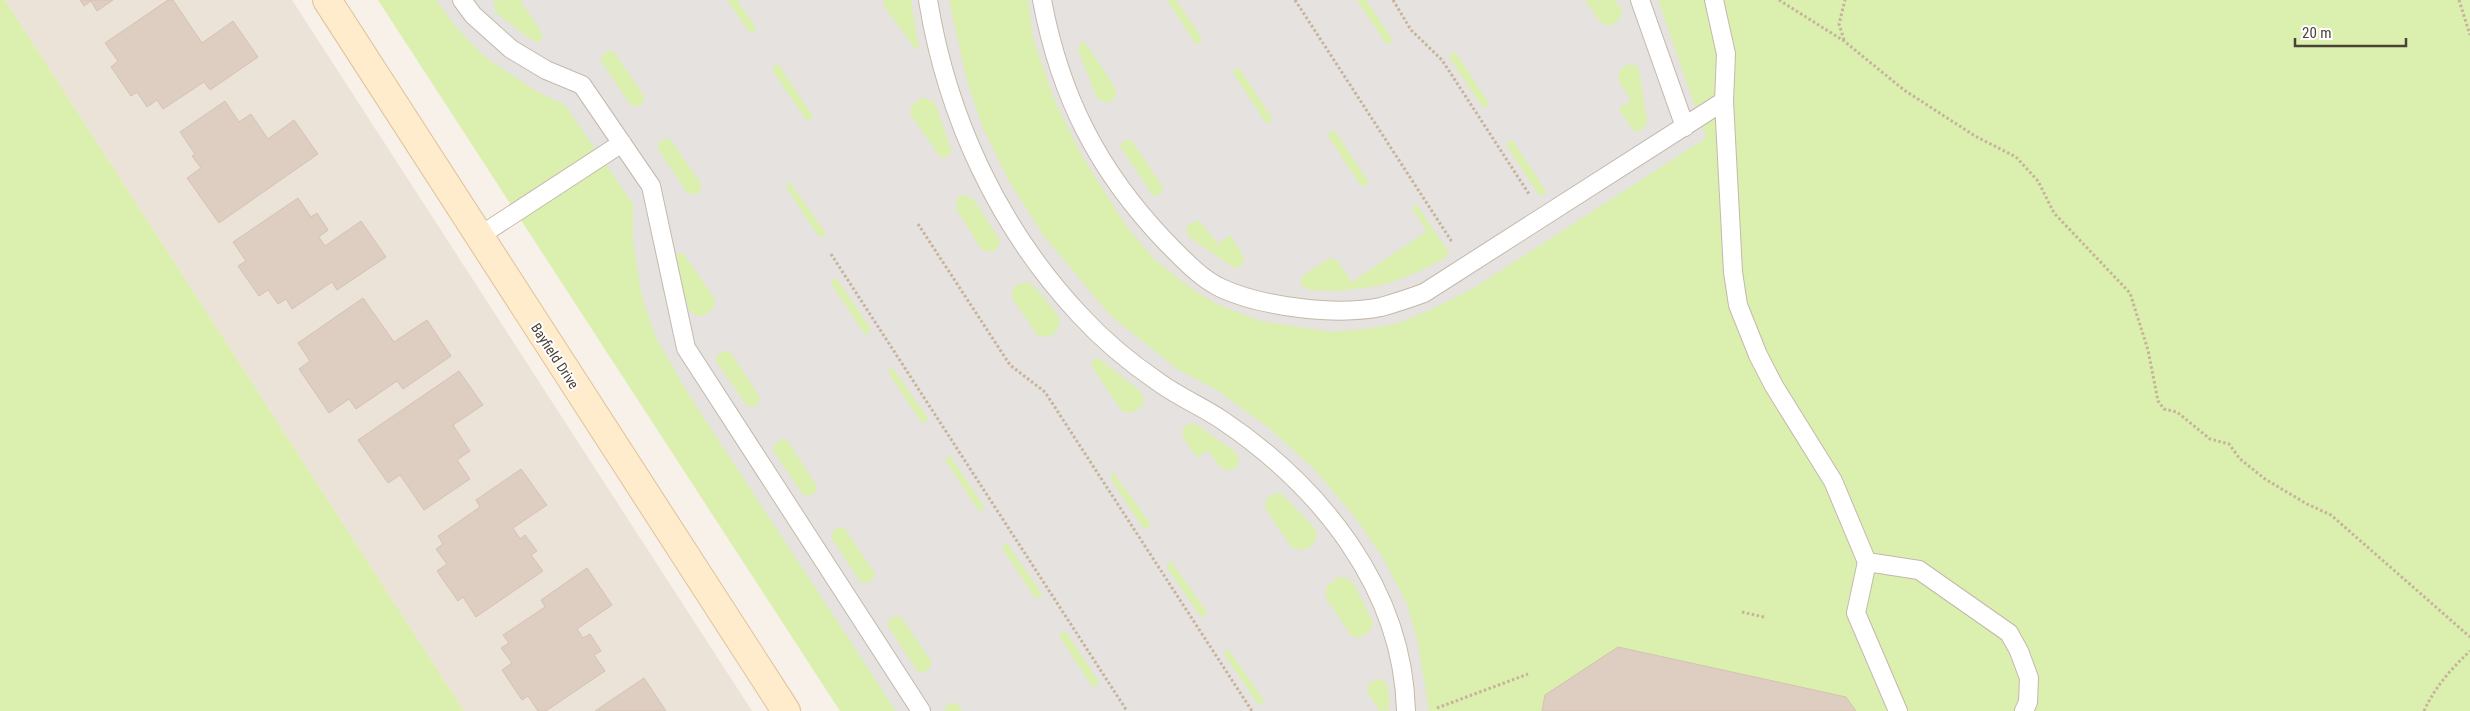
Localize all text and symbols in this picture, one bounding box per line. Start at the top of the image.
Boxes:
scale bar [2295,15,2406,47]
text: 20 m [2302,24,2332,42]
street label: Bayfield Drive [528,320,582,392]

